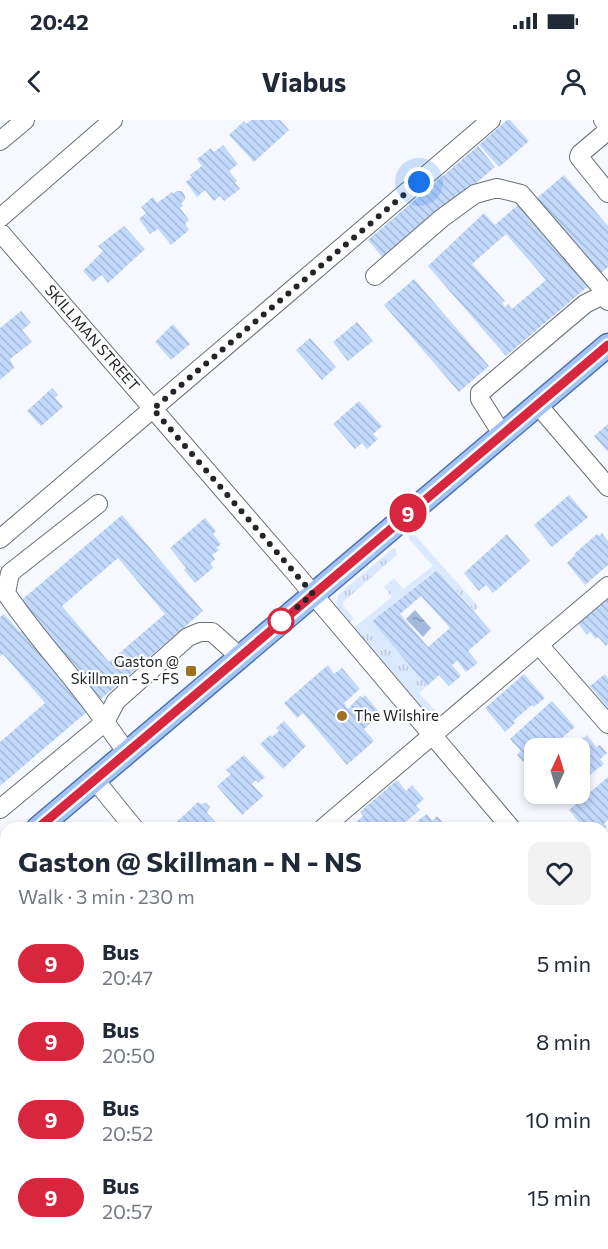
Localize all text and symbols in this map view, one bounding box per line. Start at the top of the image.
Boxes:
text: 20:42 [30,8,89,35]
icon: back [18,65,51,98]
text: Viabus [262,65,346,98]
icon: person [557,65,590,98]
your location [404,167,434,197]
street label: SKILLMAN STREET [42,281,144,394]
line badge: 9 [388,494,428,532]
text: 9 [402,501,414,526]
unlabelled marker [268,608,294,634]
place label: Gaston @ Skillman - S - FS [71,652,179,687]
marker: Gaston @ Skillman - S - FS [184,664,198,678]
place label: The Wilshire [354,706,439,724]
marker: The Wilshire [335,709,349,723]
north arrow [524,738,590,804]
map controls [524,738,590,804]
button: heart [528,842,591,905]
text: Gaston @ Skillman - N - NS [18,844,362,878]
text: Walk · 3 min · 230 m [18,884,195,908]
text: Bus [102,938,139,965]
text: 5 min [537,950,591,977]
text: 9 [45,951,57,976]
text: 20:47 [102,965,153,989]
text: Bus [102,1016,139,1043]
text: 8 min [536,1028,591,1055]
text: 9 [45,1029,57,1054]
text: 20:50 [102,1043,155,1067]
text: Bus [102,1094,139,1121]
text: 10 min [526,1106,591,1133]
text: 9 [45,1107,57,1132]
text: 20:52 [102,1121,153,1145]
text: Bus [102,1172,139,1199]
text: 15 min [527,1184,591,1211]
text: 9 [45,1185,57,1210]
text: 20:57 [102,1199,153,1223]

